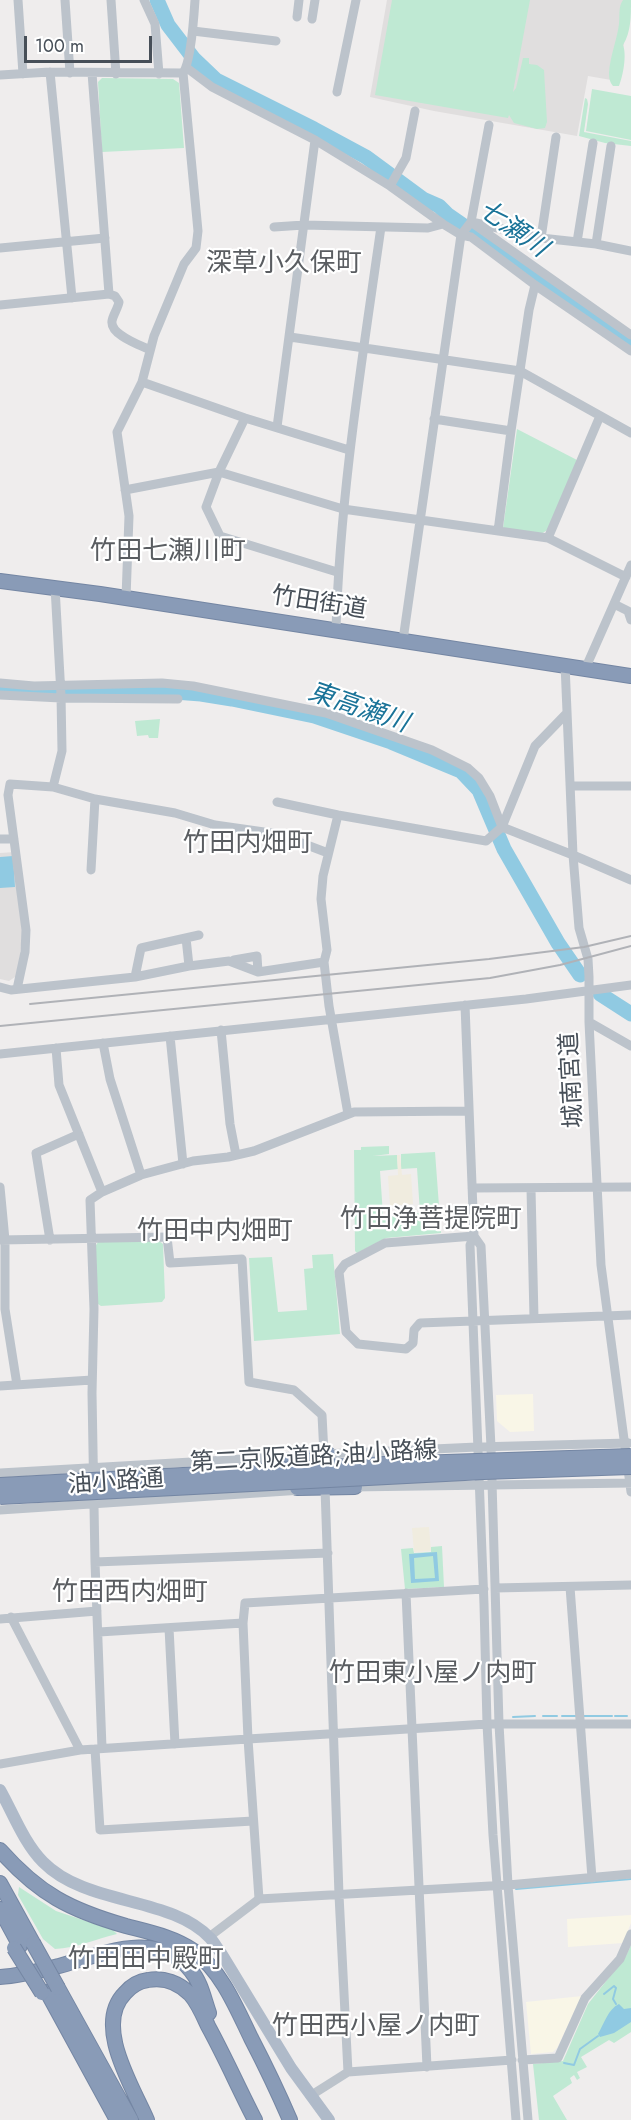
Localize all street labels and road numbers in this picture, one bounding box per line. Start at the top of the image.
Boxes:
street label: 竹田街道 [269,582,369,626]
street label: 城南宮道 [556,1031,590,1129]
street label: 第二京阪道路;油小路線 [189,1437,439,1479]
street label: 油小路通 [67,1465,165,1501]

